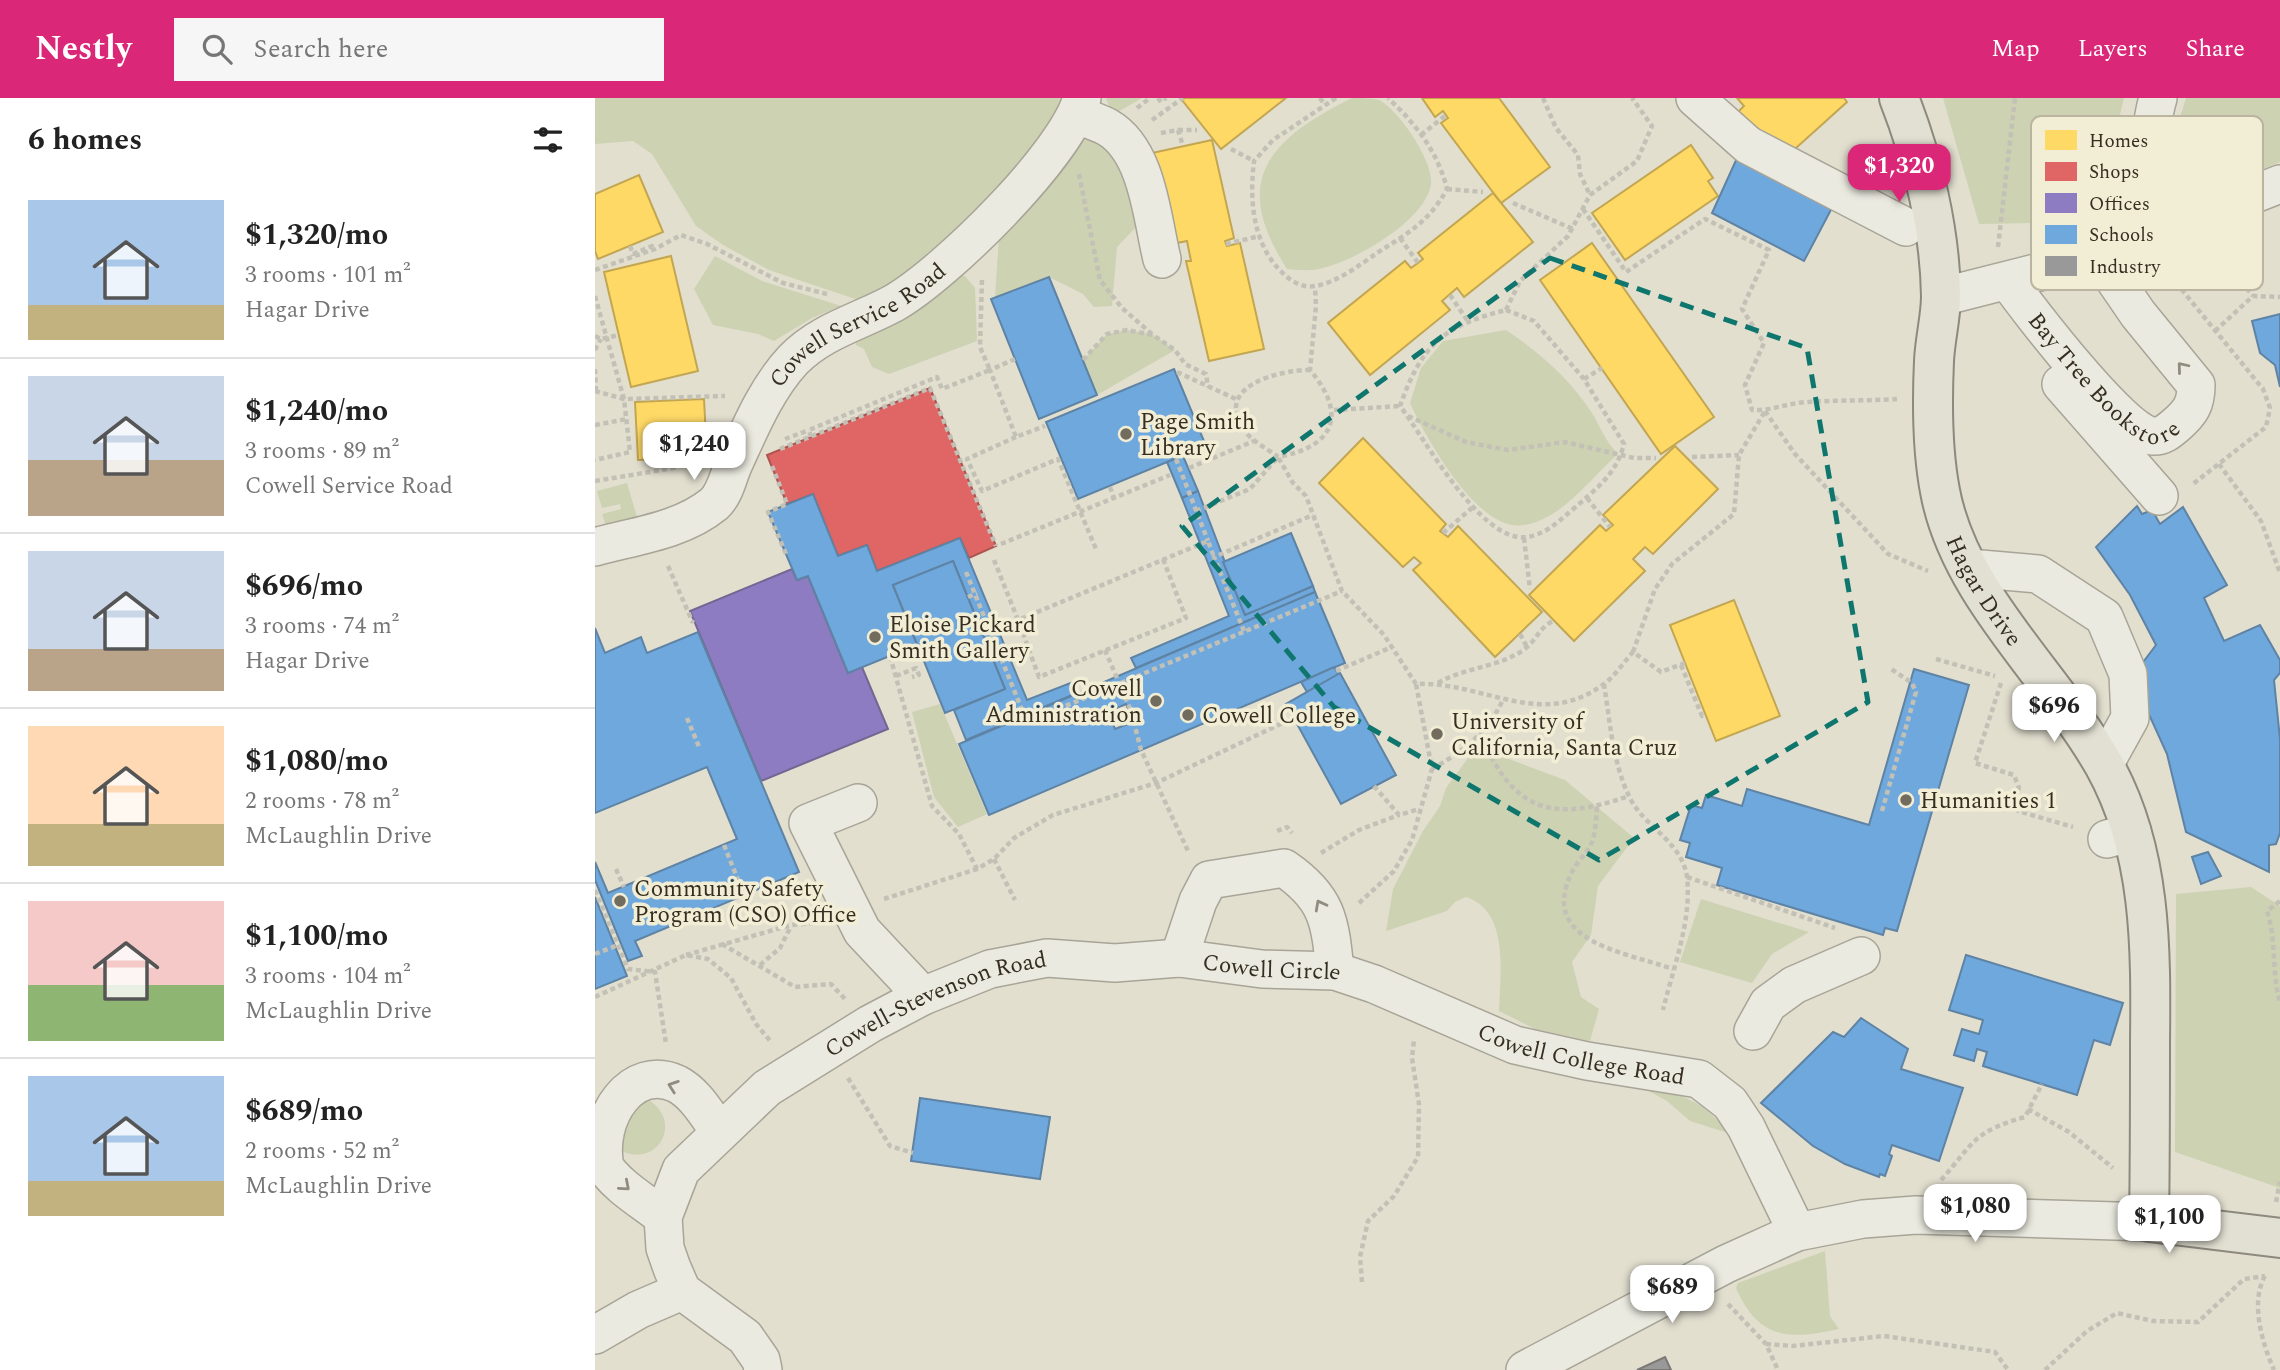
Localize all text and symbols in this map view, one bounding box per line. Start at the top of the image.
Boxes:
search box [174,18,664,81]
text: Nestly [35,24,132,74]
text: Search here [254,29,388,69]
icon: search [198,30,236,68]
text: Map [1991,31,2040,67]
text: Layers [2078,31,2148,67]
text: Share [2186,31,2245,67]
legend [2031,116,2263,290]
text: 6 homes [28,117,142,163]
icon: filters [529,121,567,159]
text: Homes [2089,127,2148,156]
pin: $1,320 [1842,144,1956,204]
text: $1,320 [1864,149,1934,184]
text: Shops [2089,158,2139,187]
text: Offices [2089,190,2150,219]
text: $1,320/mo [245,212,388,258]
text: Schools [2089,221,2154,250]
icon: home [84,228,168,312]
text: Industry [2089,253,2161,282]
street label: Cowell Service Road [761,255,955,395]
text: 3 rooms · 101 m² [245,258,411,293]
text: Hagar Drive [245,293,370,328]
street label: Bay Tree Bookstore [2019,305,2188,456]
one-way arrow [2177,362,2190,374]
text: $1,240/mo [245,388,388,434]
icon: home [84,404,168,488]
place label: Page Smith Library [1140,405,1255,466]
pin: $1,240 [637,422,751,482]
marker: Page Smith Library [1118,426,1134,442]
text: $1,240 [659,427,729,462]
text: 3 rooms · 89 m² [245,434,399,469]
text: Cowell Service Road [245,469,453,504]
street label: Hagar Drive [1936,530,2030,654]
text: $696/mo [245,563,363,609]
icon: home [84,579,168,663]
place label: Eloise Pickard Smith Gallery [889,608,1036,669]
text: 3 rooms · 74 m² [245,609,399,644]
marker: Eloise Pickard Smith Gallery [867,629,883,645]
text: Hagar Drive [245,644,370,679]
place label: Cowell Administration [985,672,1142,733]
pin: $696 [2013,684,2095,744]
text: $696 [2028,689,2080,724]
marker: Cowell Administration [1148,693,1164,709]
place label: Cowell College [1202,699,1356,734]
place label: University of California, Santa Cruz [1451,705,1678,766]
marker: Cowell College [1180,707,1196,723]
marker: University of California, Santa Cruz [1429,726,1445,742]
text: $1,080/mo [245,738,388,784]
icon: home [84,754,168,838]
text: 2 rooms · 78 m² [245,784,399,819]
place label: Humanities 1 [1920,784,2057,819]
marker: Humanities 1 [1898,792,1914,808]
text: McLaughlin Drive [245,819,432,854]
place label: Community Safety Program (CSO) Office [634,872,857,933]
marker: Community Safety Program (CSO) Office [612,893,628,909]
one-way arrow [1315,900,1328,913]
text: $1,100/mo [245,913,388,959]
icon: home [84,929,168,1013]
street label: Cowell-Stevenson Road [818,942,1050,1067]
street label: Cowell Circle [1200,945,1346,991]
text: 3 rooms · 104 m² [245,959,411,994]
text: McLaughlin Drive [245,994,432,1029]
street label: Cowell College Road [1472,1015,1687,1095]
one-way arrow [667,1079,680,1094]
text: $689/mo [245,1088,363,1134]
icon: home [84,1104,168,1188]
text: 2 rooms · 52 m² [245,1134,399,1169]
text: McLaughlin Drive [245,1169,432,1204]
one-way arrow [617,1178,630,1190]
pin: $1,080 [1918,1184,2032,1244]
text: $1,080 [1940,1189,2010,1224]
pin: $1,100 [2112,1196,2226,1255]
text: $1,100 [2134,1200,2204,1235]
pin: $689 [1631,1266,1713,1325]
text: $689 [1646,1270,1698,1305]

